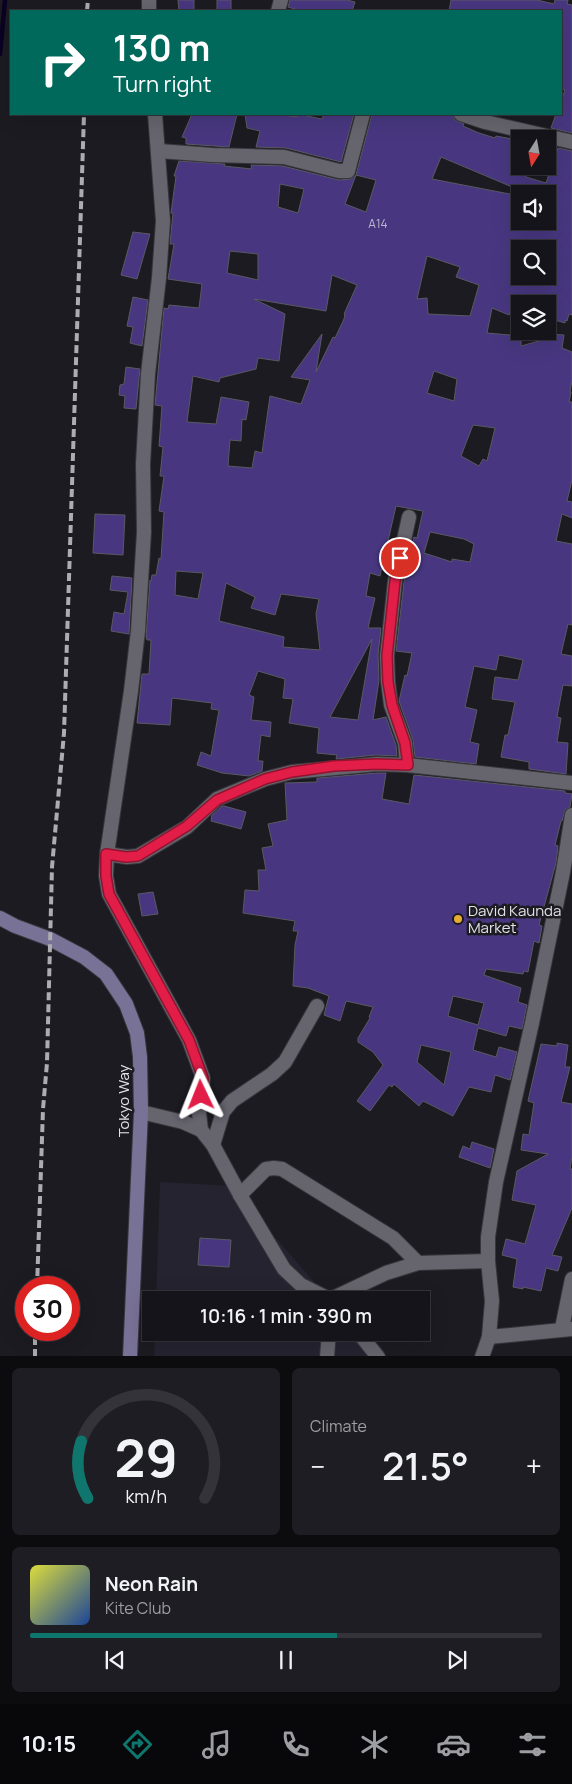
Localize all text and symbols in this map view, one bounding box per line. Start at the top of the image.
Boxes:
text: 130 m [113,24,210,72]
icon: right [30,30,95,95]
text: Turn right [113,69,211,99]
north arrow [511,130,556,175]
map controls [511,130,556,340]
button: sound [511,185,556,230]
house number: A14 [368,215,388,232]
button: search [511,240,556,285]
button: layers [511,295,556,340]
pin [379,537,421,579]
icon: arrive [386,544,414,572]
place label: David Kaunda Market [468,900,561,938]
marker: David Kaunda Market [452,913,464,925]
street label: Tokyo Way [113,1065,134,1137]
position arrow [174,1068,226,1120]
speed limit sign: 30 [15,1276,80,1341]
text: 10:16 · 1 min · 390 m [200,1303,372,1329]
text: Climate [310,1415,367,1437]
text: 29 [114,1422,178,1493]
text: 21.5° [382,1439,469,1491]
text: − [310,1447,325,1485]
text: + [526,1447,542,1485]
text: km/h [125,1484,167,1508]
text: Neon Rain [105,1571,198,1597]
text: Kite Club [105,1597,171,1619]
icon: previous [101,1646,129,1674]
icon: pause [272,1646,300,1674]
icon: next [443,1646,471,1674]
icon: directions [120,1727,155,1762]
icon: music [199,1727,234,1762]
icon: phone [278,1727,313,1762]
icon: climate [357,1727,392,1762]
icon: car [436,1727,471,1762]
icon: filters [515,1727,550,1762]
text: 10:15 [22,1729,76,1759]

